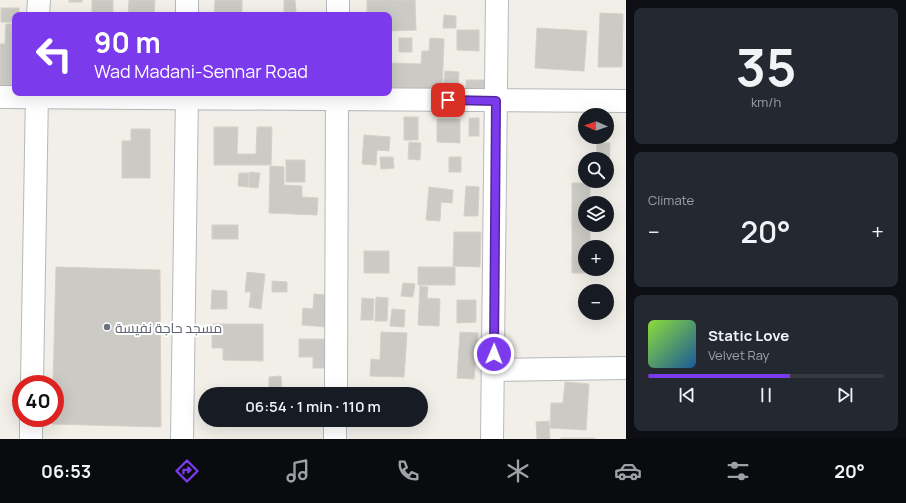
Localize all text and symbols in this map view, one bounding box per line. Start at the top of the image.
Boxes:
text: 90 m [94,23,161,61]
icon: left [28,28,80,80]
text: 35 [736,31,796,102]
text: Wad Madani-Sennar Road [94,59,308,83]
pin [431,83,465,117]
icon: arrive [437,89,459,111]
text: km/h [751,93,781,111]
north arrow [578,108,614,144]
map controls [578,108,614,320]
button: search [578,152,614,188]
text: Climate [648,191,694,209]
button: layers [578,196,614,232]
text: 20° [740,211,791,252]
text: − [648,217,660,247]
text: + [871,217,884,247]
button: + [578,240,614,276]
button: − [578,284,614,320]
place label: مسجد حاجة نفيسة [115,318,222,337]
marker: مسجد حاجة نفيسة [102,322,112,332]
text: Static Love [708,325,789,346]
position arrow [473,333,515,375]
text: Velvet Ray [708,346,769,364]
speed limit sign: 40 [12,375,64,427]
icon: previous [676,384,698,406]
icon: pause [755,384,777,406]
icon: next [834,384,856,406]
text: 06:54 · 1 min · 110 m [245,396,381,417]
icon: directions [173,457,201,485]
icon: music [284,457,312,485]
icon: phone [394,457,422,485]
icon: climate [504,457,532,485]
icon: car [614,457,642,485]
icon: filters [724,457,752,485]
text: 06:53 [41,459,91,483]
text: 20° [834,459,865,483]

